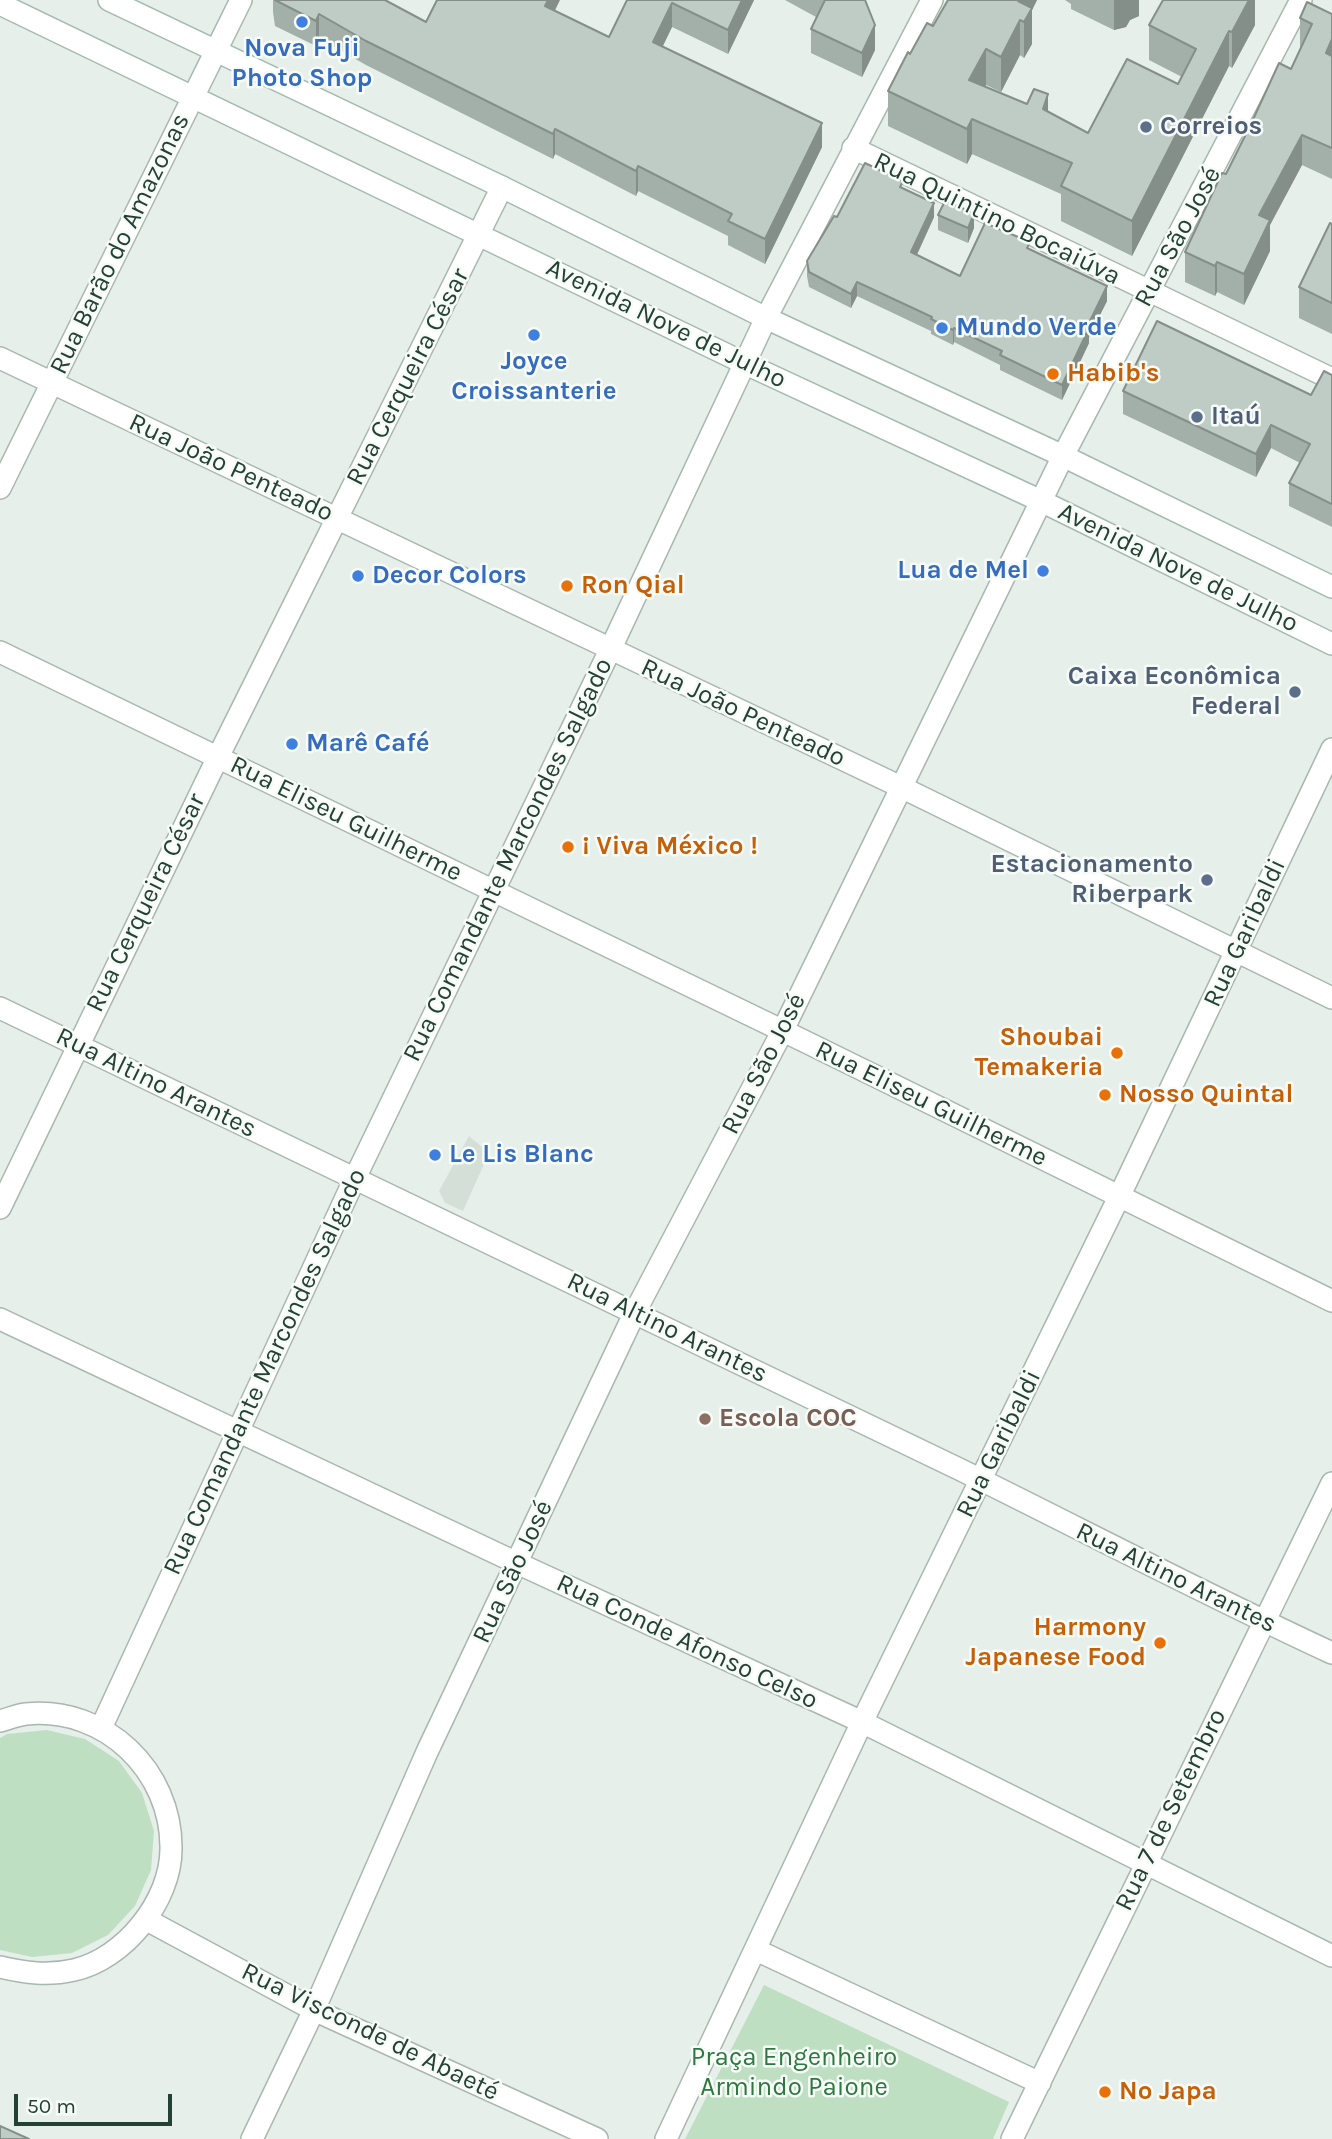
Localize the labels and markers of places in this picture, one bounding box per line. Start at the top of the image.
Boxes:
marker: Nova Fuji Photo Shop [294,14,310,30]
place label: Nova Fuji Photo Shop [232,33,372,94]
place label: Correios [1160,111,1262,143]
marker: Correios [1138,119,1154,135]
place label: Mundo Verde [956,312,1117,344]
marker: Mundo Verde [934,320,950,336]
marker: Joyce Croissanterie [526,327,542,343]
place label: Joyce Croissanterie [451,346,617,408]
place label: Habib's [1067,358,1159,390]
marker: Habib's [1045,366,1061,382]
place label: Itaú [1211,401,1261,433]
marker: Itaú [1189,409,1205,425]
place label: Lua de Mel [897,555,1029,587]
place label: Decor Colors [372,560,527,592]
marker: Lua de Mel [1035,563,1051,579]
marker: Decor Colors [350,568,366,584]
place label: Ron Qial [581,570,685,602]
marker: Ron Qial [559,578,575,594]
place label: Caixa Econômica Federal [1068,661,1281,722]
marker: Caixa Econômica Federal [1287,684,1303,700]
place label: Marê Café [306,728,430,760]
marker: Marê Café [284,736,300,752]
place label: ¡ Viva México ! [582,831,758,863]
marker: ¡ Viva México ! [560,839,576,855]
place label: Estacionamento Riberpark [991,849,1193,910]
marker: Estacionamento Riberpark [1199,872,1215,888]
place label: Shoubai Temakeria [975,1022,1103,1084]
marker: Shoubai Temakeria [1109,1045,1125,1061]
place label: Nosso Quintal [1119,1079,1293,1111]
marker: Nosso Quintal [1097,1087,1113,1103]
place label: Le Lis Blanc [449,1139,594,1171]
marker: Le Lis Blanc [427,1147,443,1163]
place label: Escola COC [719,1403,857,1435]
marker: Escola COC [697,1411,713,1427]
place label: Harmony Japanese Food [965,1612,1146,1674]
marker: Harmony Japanese Food [1152,1635,1168,1651]
place label: No Japa [1119,2076,1217,2108]
marker: No Japa [1097,2084,1113,2100]

